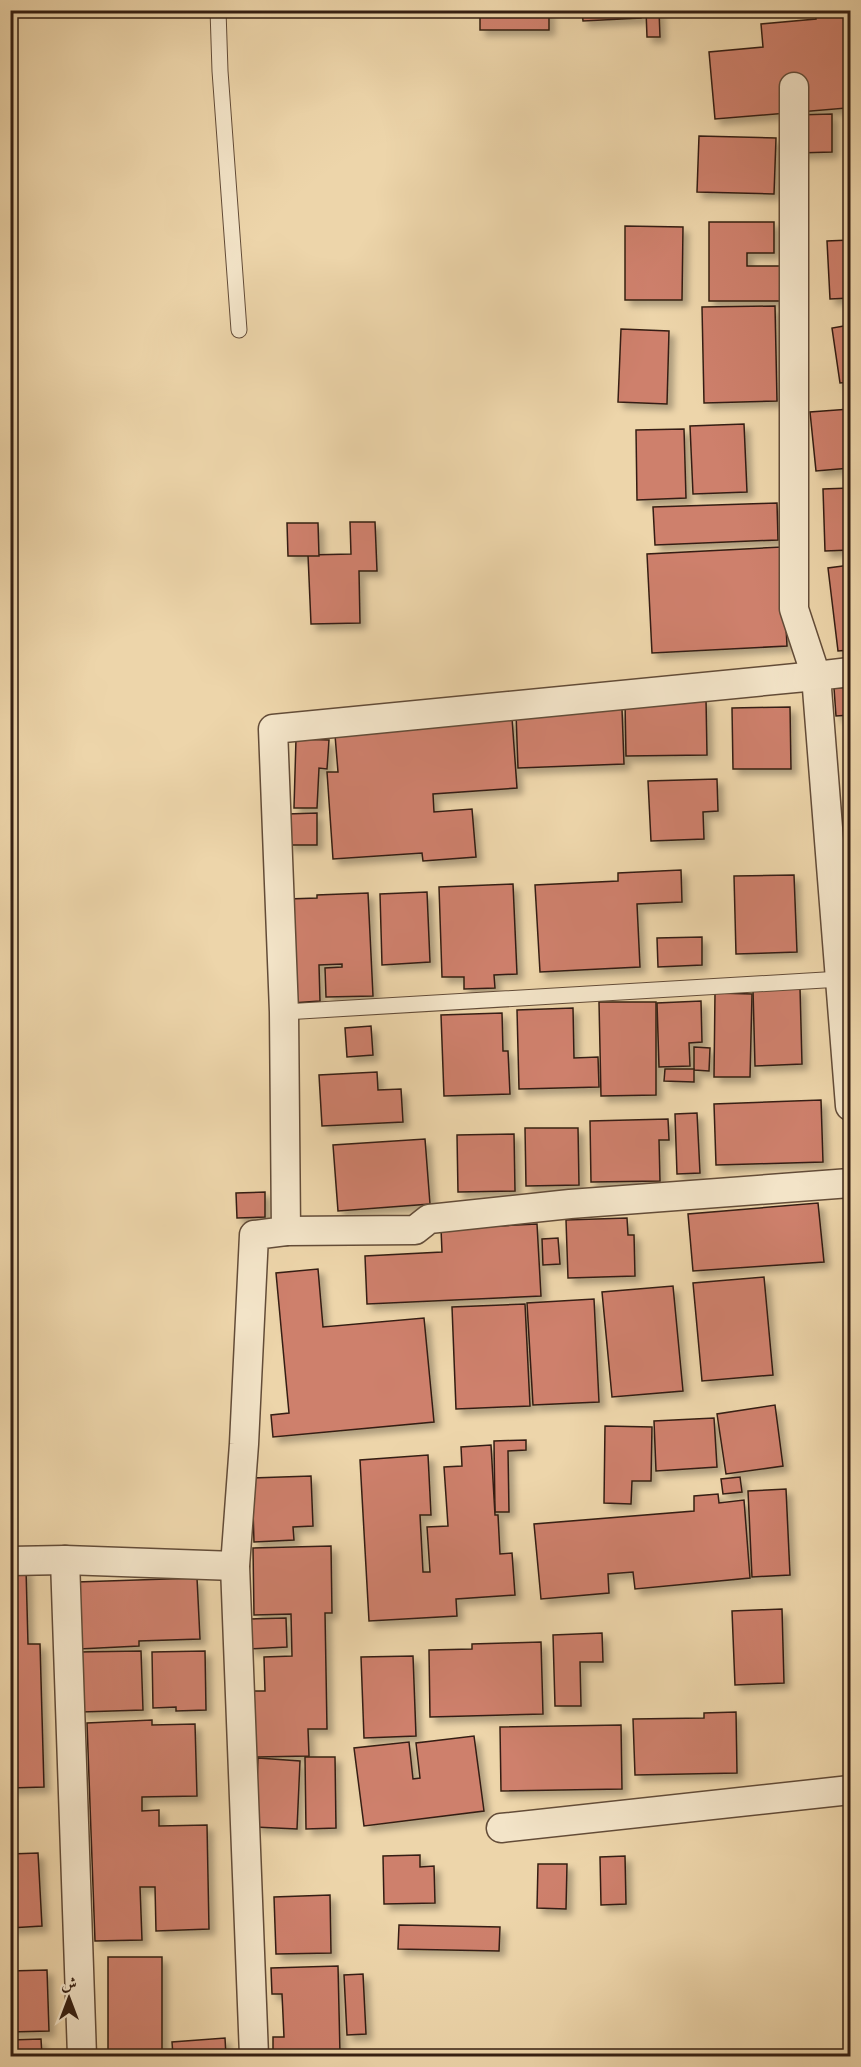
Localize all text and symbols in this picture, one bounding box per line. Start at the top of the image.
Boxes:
north arrow [39,1968,99,2028]
text: ش [61,1974,77,1994]

